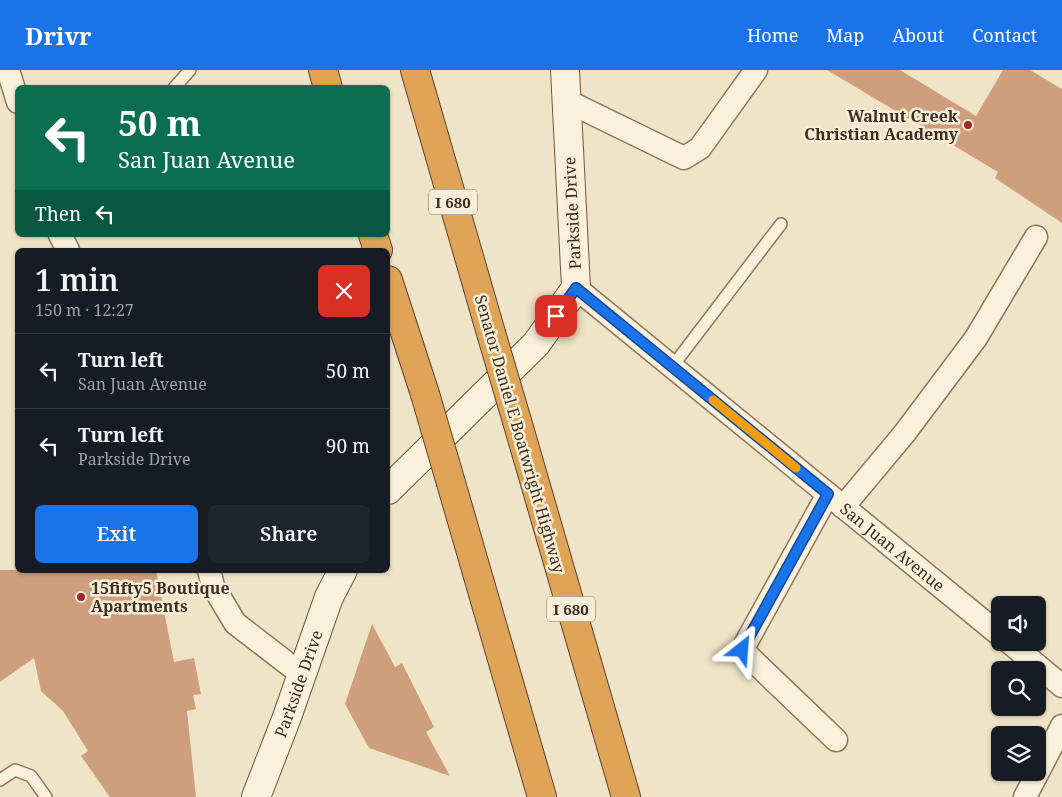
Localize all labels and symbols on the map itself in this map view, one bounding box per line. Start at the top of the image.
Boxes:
place label: Walnut Creek Christian Academy [804,105,959,145]
marker: Walnut Creek Christian Academy [962,119,974,131]
street label: Parkside Drive [558,156,586,270]
road number: I 680 [429,190,477,214]
street label: Senator Daniel E Boatwright Highway [470,292,571,577]
pin [535,295,577,337]
street label: San Juan Avenue [836,498,949,596]
place label: 15fifty5 Boutique Apartments [91,577,230,617]
marker: 15fifty5 Boutique Apartments [75,591,87,603]
road number: I 680 [547,596,595,622]
position arrow [715,623,767,675]
street label: Parkside Drive [269,627,328,741]

